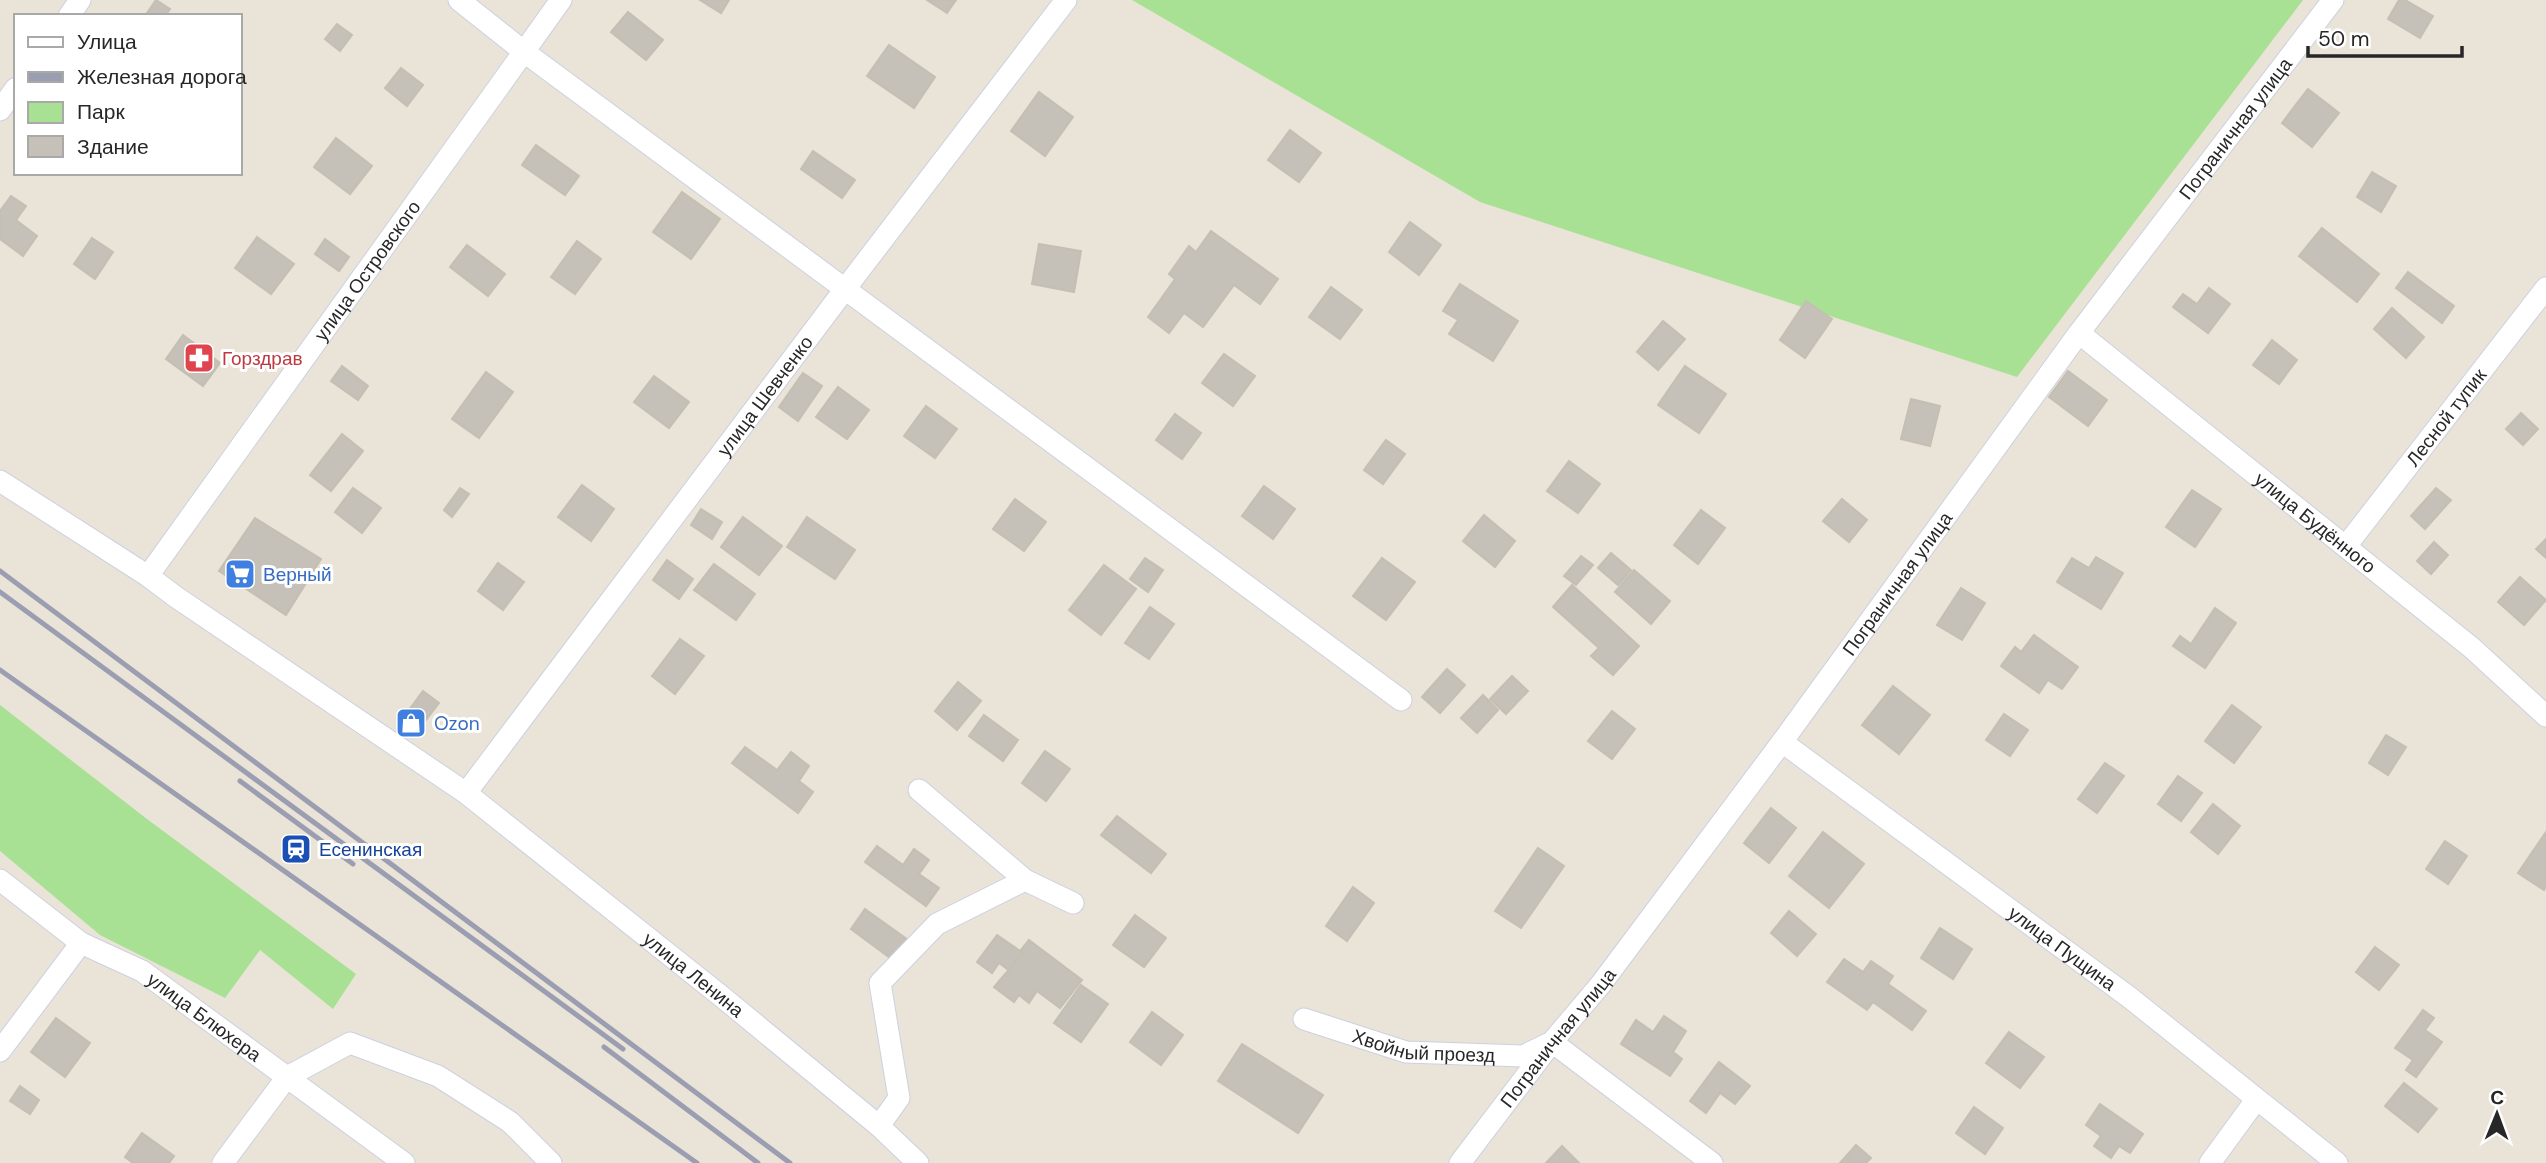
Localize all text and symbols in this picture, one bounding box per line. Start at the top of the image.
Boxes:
legend [14,14,242,175]
scale bar [2308,14,2462,58]
text: 50 m [2318,25,2369,53]
text: Улица [77,28,137,56]
street label: Пограничная улица [2173,52,2297,204]
text: Железная дорога [77,63,247,91]
text: Парк [77,98,125,126]
text: Здание [77,133,149,161]
street label: улица Островского [308,195,426,346]
street label: улица Шевченко [711,330,818,461]
pharmacy icon: Горздрав [182,341,216,375]
place label: Горздрав [222,346,303,371]
street label: Лесной тупик [2400,363,2492,471]
street label: улица Будённого [2250,466,2381,579]
street label: Пограничная улица [1836,506,1958,660]
supermarket icon: Верный [223,557,257,591]
place label: Верный [263,562,332,587]
shop icon: Ozon [394,706,428,740]
place label: Ozon [434,711,480,736]
station icon: Есенинская [279,832,313,866]
place label: Есенинская [319,837,422,862]
street label: улица Пущина [2004,900,2122,996]
street label: улица Ленина [638,926,750,1023]
street label: Пограничная улица [1494,962,1622,1112]
street label: улица Блюхера [142,966,267,1067]
street label: Хвойный проезд [1349,1023,1495,1068]
north arrow [2462,1079,2532,1149]
text: С [2490,1085,2505,1110]

